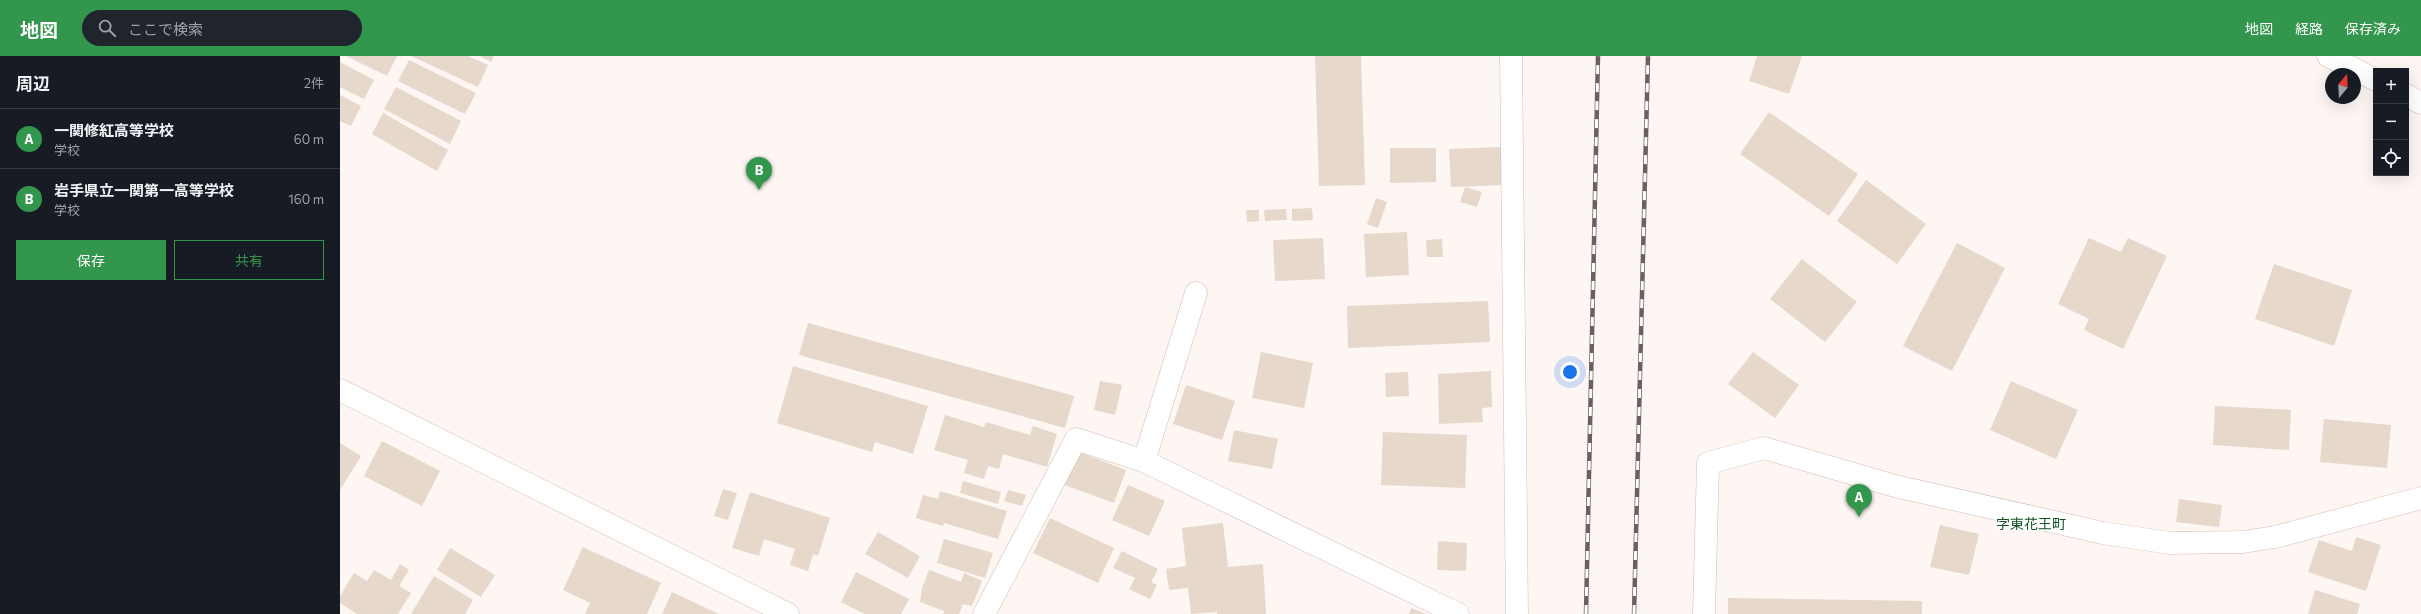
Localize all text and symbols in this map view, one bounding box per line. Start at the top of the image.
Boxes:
search box [82,10,362,46]
icon: search [96,17,118,39]
text: 地図 [20,18,58,41]
text: ここで検索 [128,20,203,38]
text: 地図 [2245,20,2273,37]
text: 経路 [2295,20,2323,37]
text: 保存済み [2345,20,2401,37]
north arrow [2325,68,2361,104]
map controls [2373,68,2409,176]
button: + [2373,68,2409,104]
text: 周辺 [16,73,50,94]
text: 2件 [304,75,324,91]
button: − [2373,104,2409,140]
text: 一関修紅高等学校 [54,121,174,139]
text: A [24,131,34,147]
text: 60 m [294,131,324,147]
button: locate [2373,140,2409,176]
text: 学校 [54,142,80,158]
pin: B [746,157,772,190]
text: 岩手県立一関第一高等学校 [54,181,234,199]
text: B [25,191,33,207]
text: 160 m [288,191,324,207]
text: 学校 [54,202,80,218]
button: 保存 [16,240,166,280]
button: 共有 [174,240,324,280]
your location [1560,362,1580,382]
pin: A [1846,484,1872,517]
district label: 字東花王町 [1996,515,2066,532]

